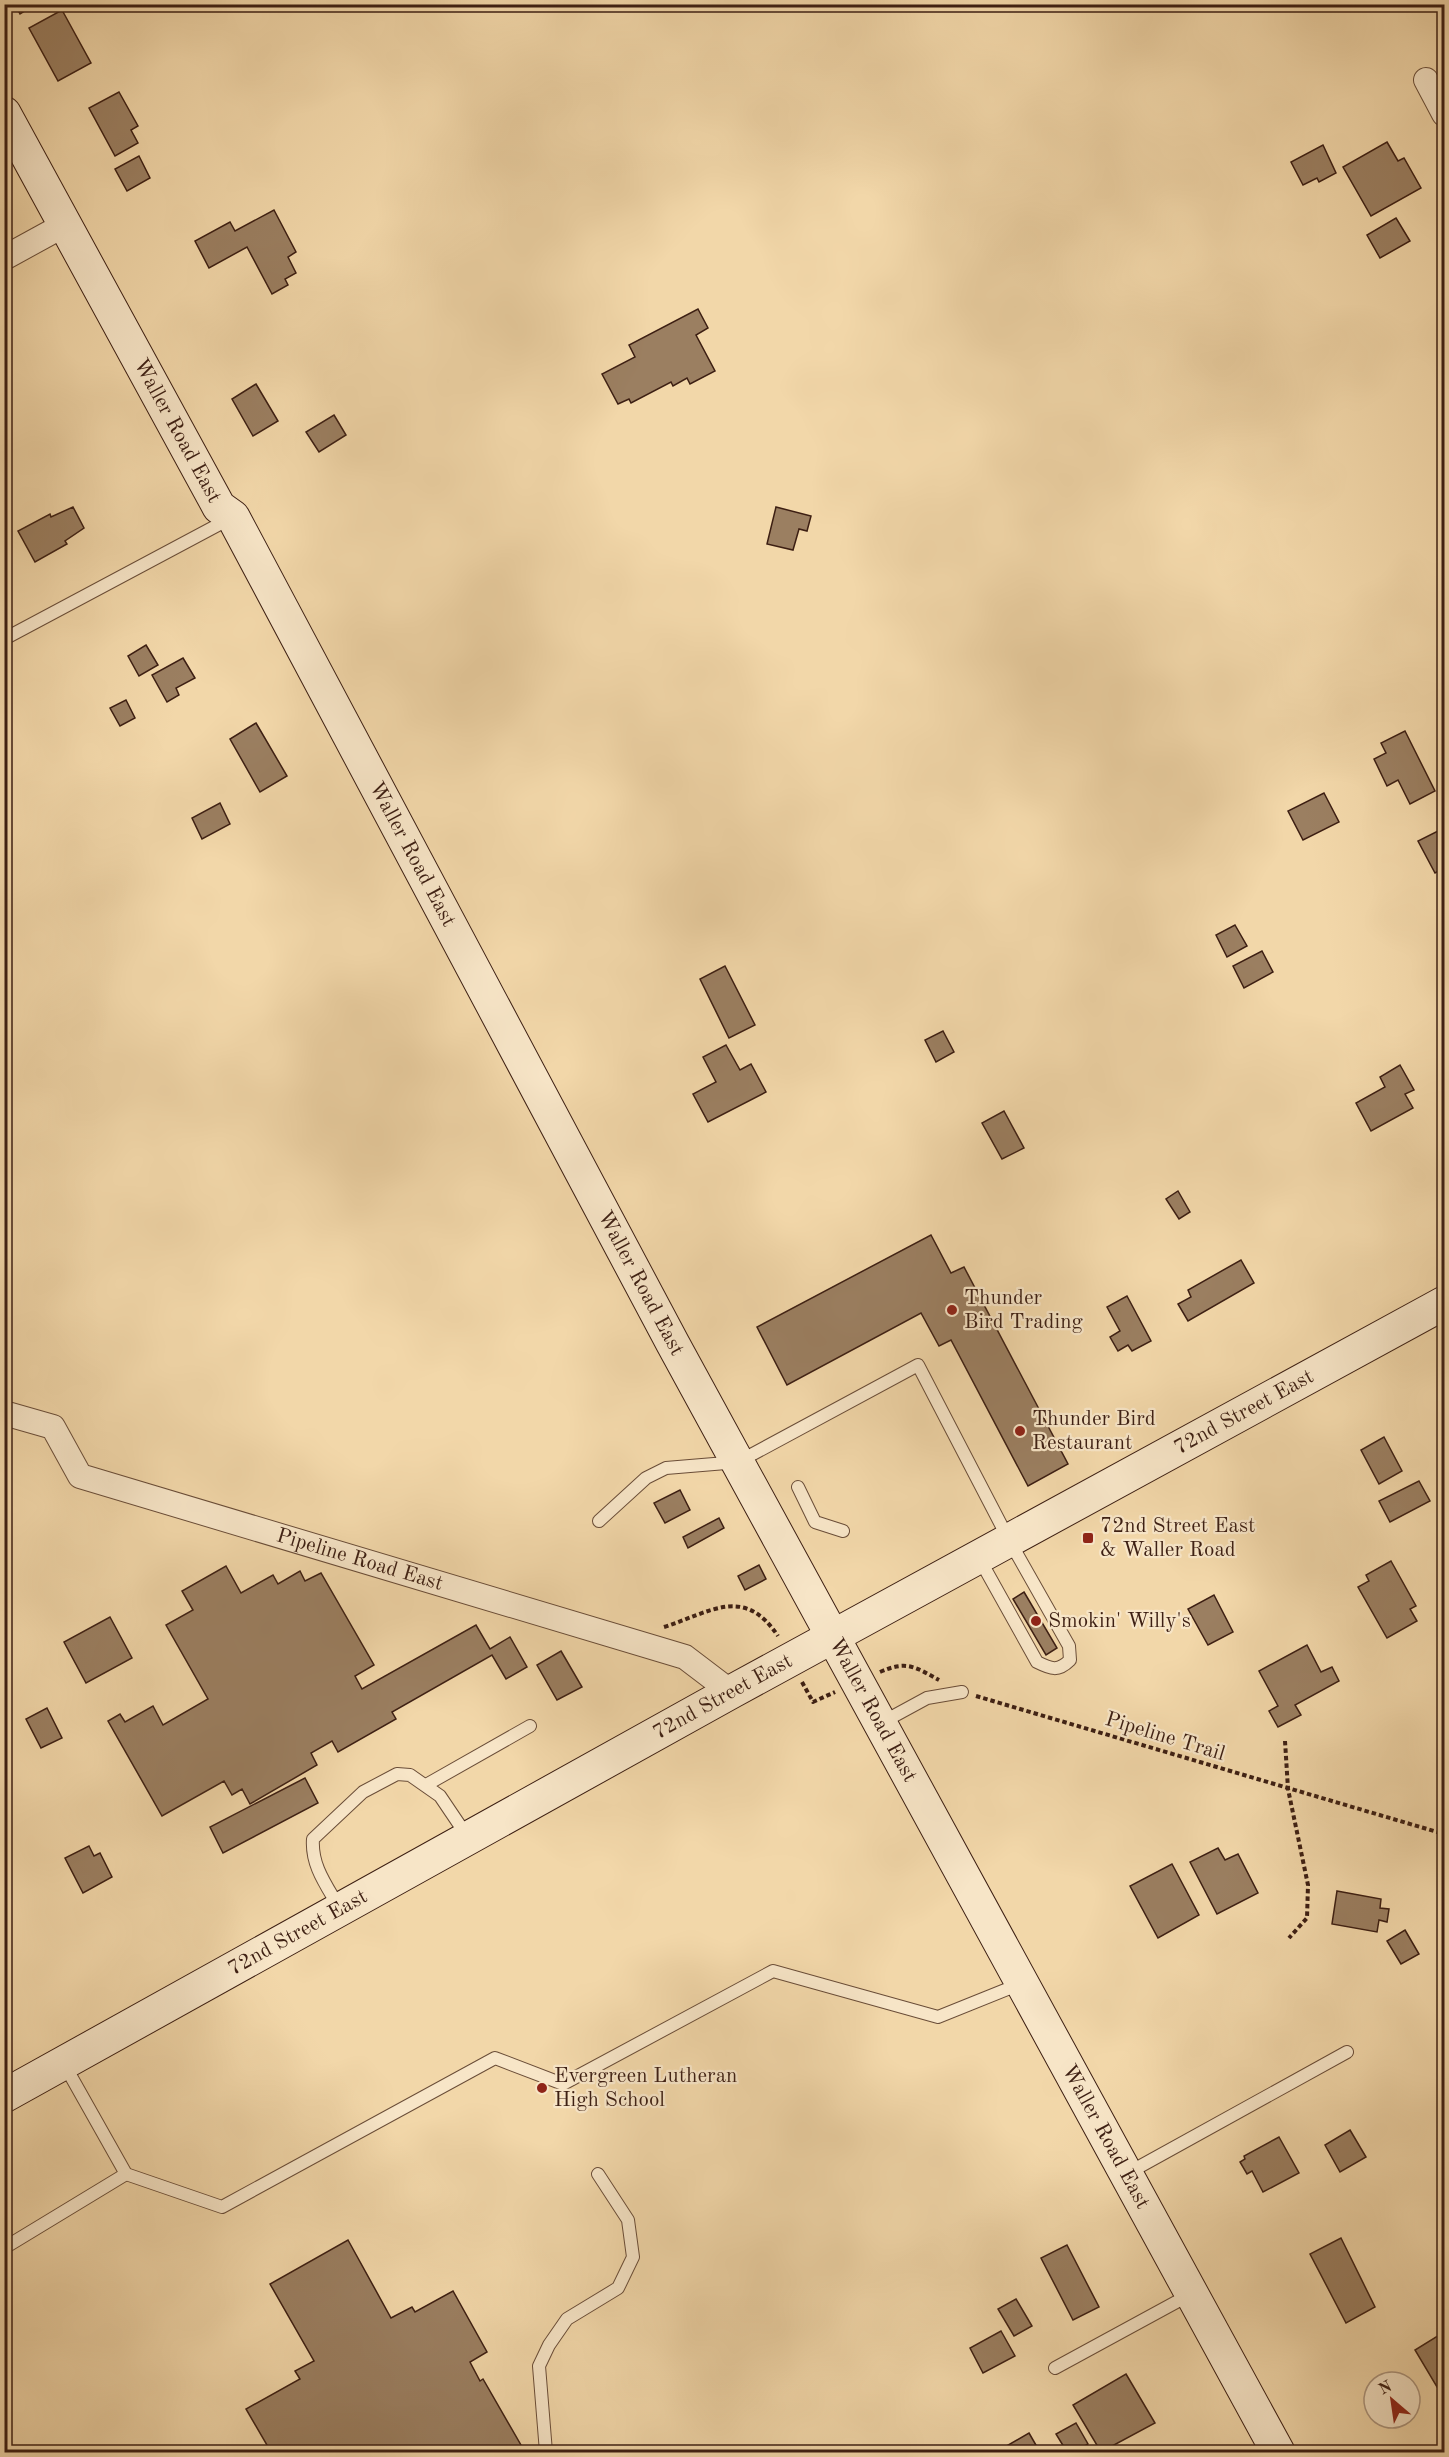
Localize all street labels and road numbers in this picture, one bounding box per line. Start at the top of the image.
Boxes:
street label: Waller Road East [130,355,225,506]
street label: Waller Road East [365,778,459,930]
street label: Waller Road East [594,1207,688,1359]
street label: 72nd Street East [1171,1366,1317,1459]
street label: Pipeline Road East [274,1525,446,1595]
street label: Waller Road East [825,1635,921,1786]
street label: 72nd Street East [649,1650,796,1744]
street label: Pipeline Trail [1103,1709,1228,1765]
street label: 72nd Street East [225,1886,371,1980]
street label: Waller Road East [1058,2061,1154,2212]

